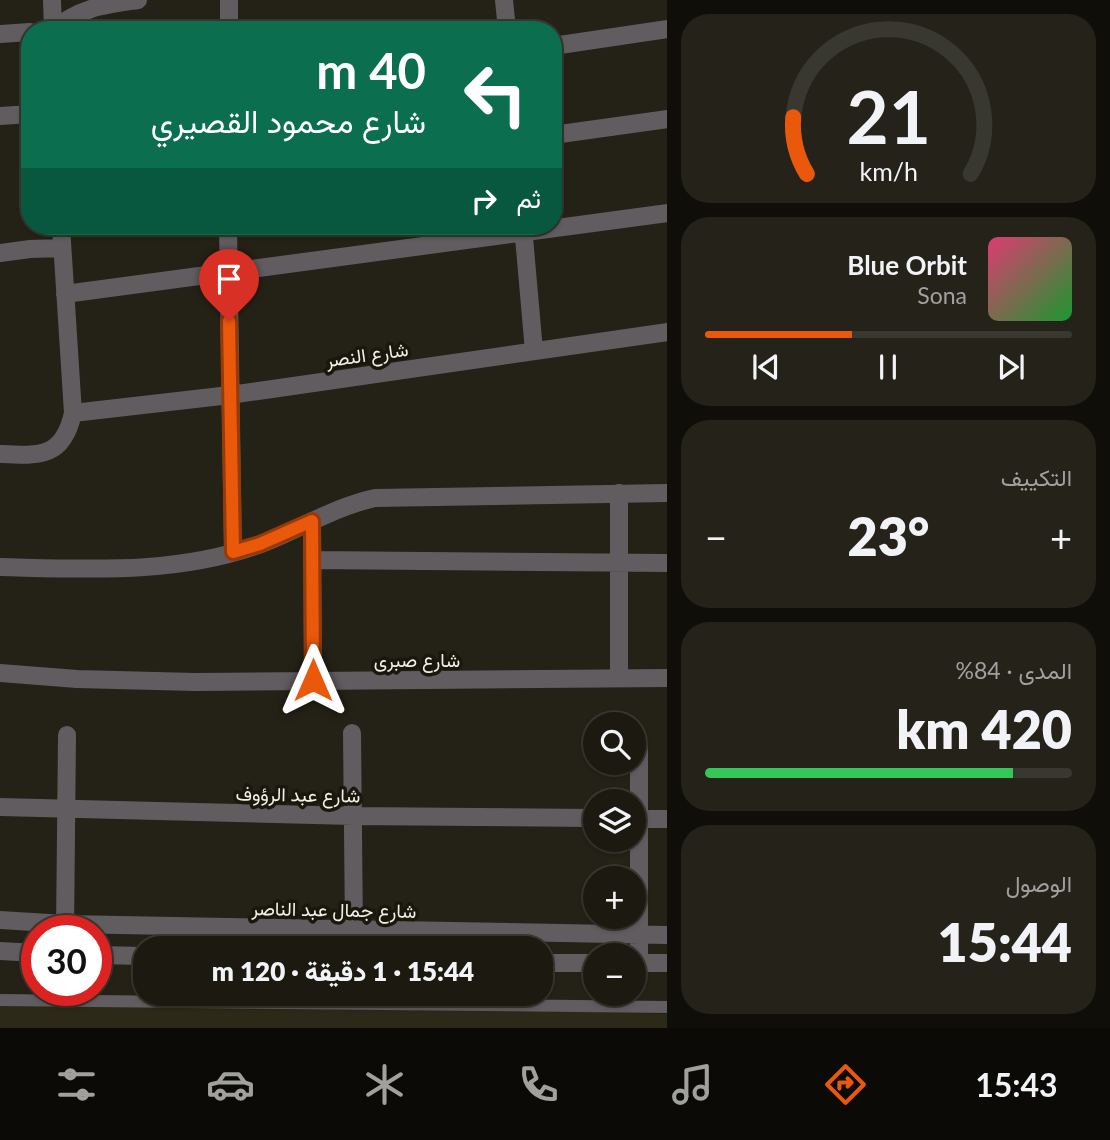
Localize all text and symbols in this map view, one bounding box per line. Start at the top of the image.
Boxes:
text: 40 m [316,41,426,99]
icon: left [450,49,541,140]
text: 21 [846,73,931,161]
text: شارع محمود القصيري [151,101,426,140]
text: km/h [859,156,918,186]
icon: right [465,182,503,220]
text: ثم [517,182,541,214]
pin [199,249,259,321]
text: Blue Orbit [847,249,967,281]
icon: arrive [210,260,248,298]
text: Sona [917,281,967,309]
street label: شارع النصر [323,337,410,373]
icon: previous [747,348,785,386]
icon: pause [869,348,907,386]
icon: next [992,348,1030,386]
text: التكييف [1001,463,1072,491]
text: 23° [848,505,929,567]
text: − [705,514,727,560]
text: + [1050,514,1072,560]
position arrow [276,643,350,717]
street label: شارع صبرى [374,648,460,673]
text: المدى · 84% [956,656,1072,684]
text: 420 km [896,698,1072,760]
map controls [583,712,646,1006]
button: search [583,712,646,775]
street label: شارع عبد الرؤوف [235,781,361,809]
button: layers [583,789,646,852]
button: + [583,866,646,929]
text: الوصول [1006,869,1072,897]
street label: شارع جمال عبد الناصر [250,896,417,924]
text: 15:44 [938,911,1072,973]
speed limit sign: 30 [21,915,112,1006]
button: − [583,943,646,1006]
text: 15:44 · 1 دقيقة · 120 m [212,955,474,987]
icon: filters [52,1060,101,1109]
icon: car [206,1060,255,1109]
icon: climate [360,1060,409,1109]
icon: phone [514,1060,563,1109]
icon: music [668,1060,717,1109]
icon: directions [821,1060,870,1109]
text: 15:43 [975,1065,1058,1104]

